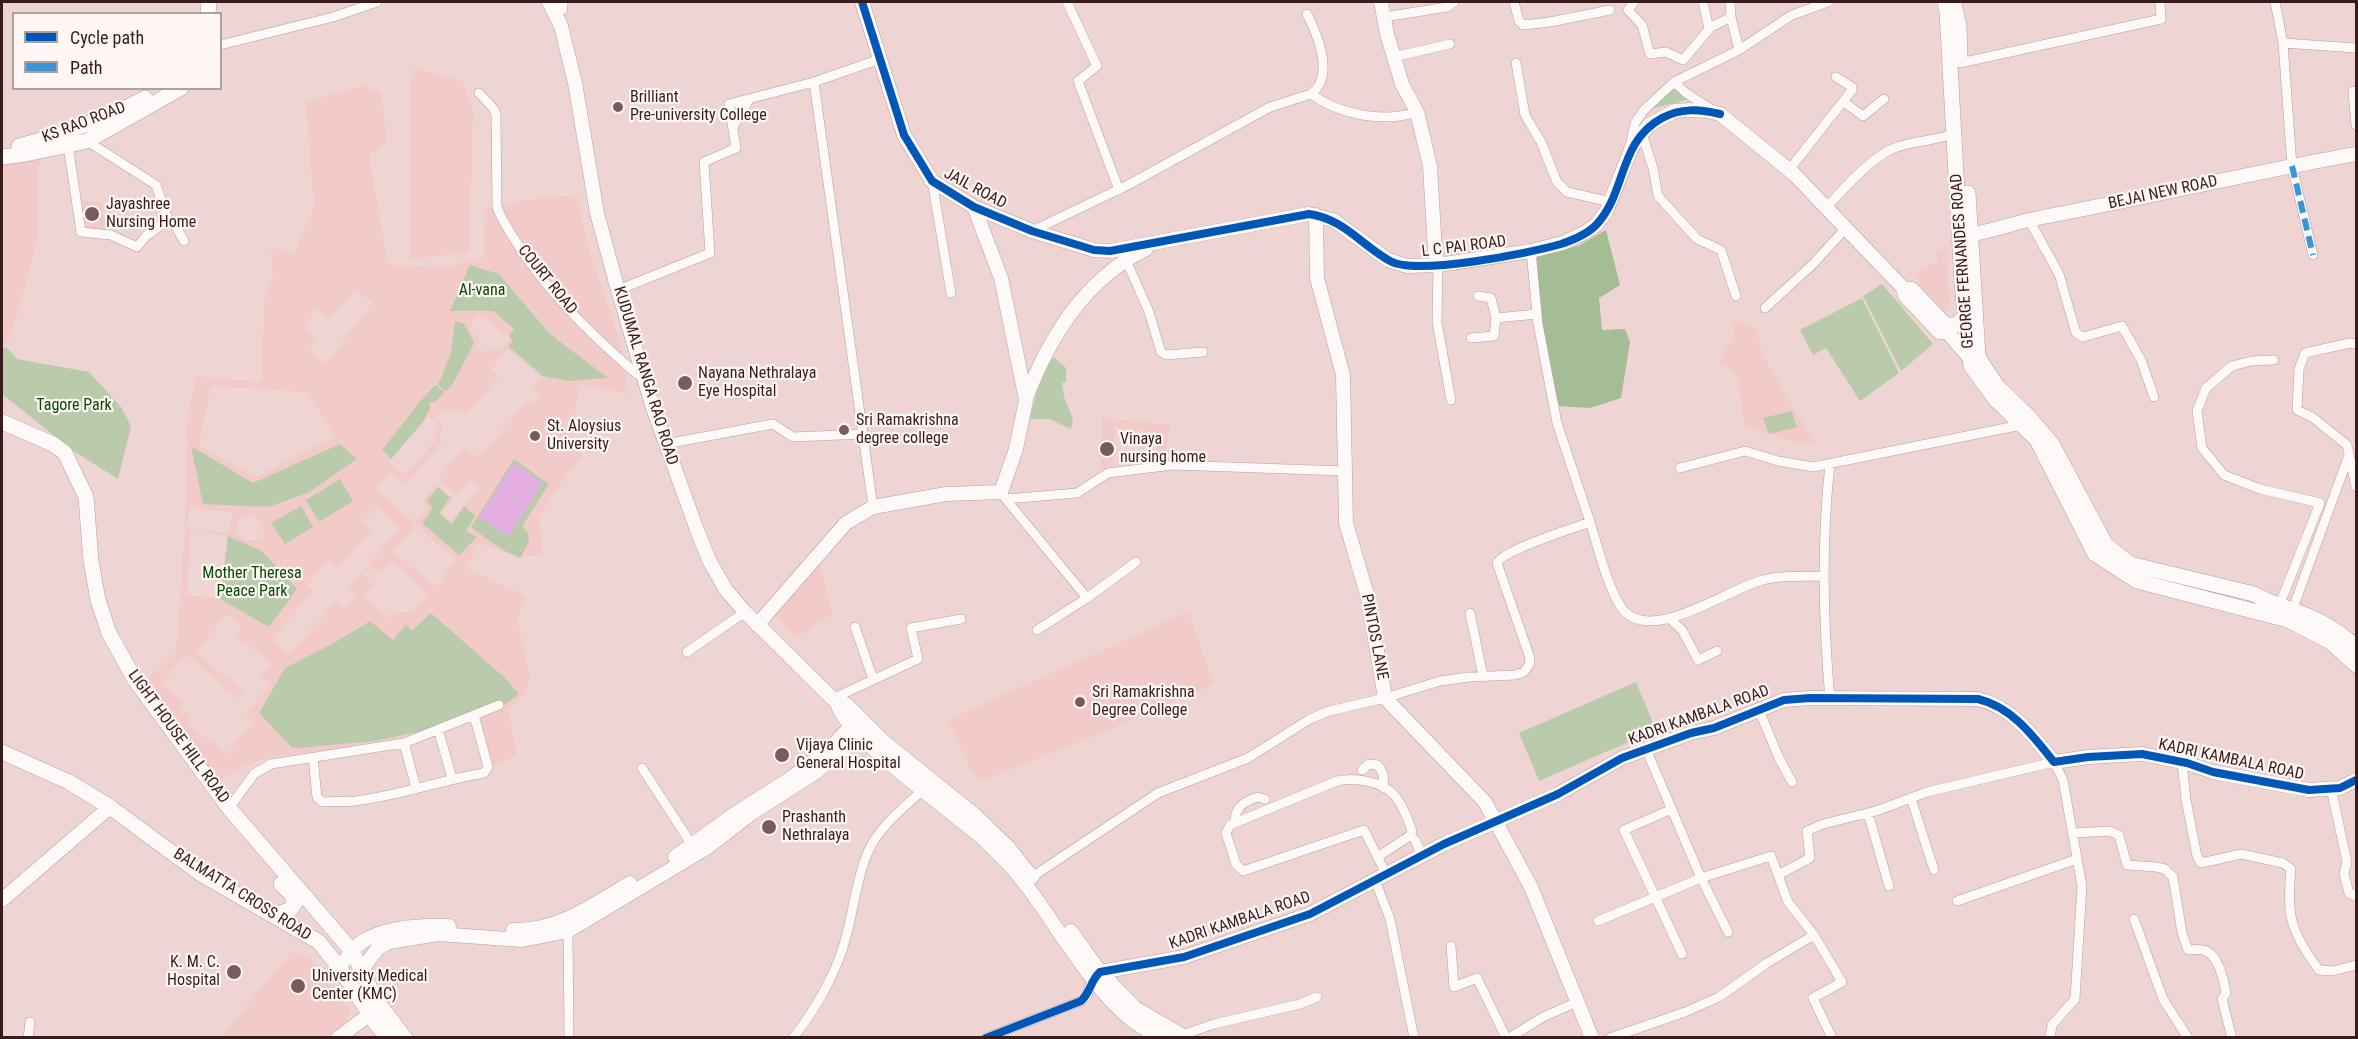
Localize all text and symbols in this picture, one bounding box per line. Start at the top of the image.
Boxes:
legend [12,12,222,90]
text: Cycle path [70,27,144,48]
text: Path [70,57,103,78]
place label: Brilliant Pre-university College [630,88,767,126]
street label: KS RAO ROAD [40,98,128,148]
marker: Brilliant Pre-university College [611,100,625,114]
street label: JAIL ROAD [940,164,1010,214]
street label: BEJAI NEW ROAD [2107,172,2219,214]
street label: GEORGE FERNANDES ROAD [1947,173,1979,349]
place label: Jayashree Nursing Home [106,195,196,233]
marker: Jayashree Nursing Home [83,205,101,223]
street label: L C PAI ROAD [1421,232,1507,262]
street label: COURT ROAD [513,241,581,319]
park label: Al-vana [459,281,505,301]
street label: KUDUMAL RANGA RAO ROAD [609,284,681,468]
place label: Nayana Nethralaya Eye Hospital [698,364,816,402]
marker: Nayana Nethralaya Eye Hospital [676,374,694,392]
park label: Tagore Park [36,396,112,416]
place label: Sri Ramakrishna degree college [856,411,959,449]
place label: St. Aloysius University [547,417,621,455]
marker: Sri Ramakrishna degree college [837,423,851,437]
marker: St. Aloysius University [528,429,542,443]
place label: Vinaya nursing home [1120,430,1206,468]
marker: Vinaya nursing home [1098,440,1116,458]
park label: Mother Theresa Peace Park [202,564,302,602]
street label: PINTOS LANE [1356,592,1392,682]
street label: LIGHT HOUSE HILL ROAD [123,667,233,807]
street label: KADRI KAMBALA ROAD [1626,682,1772,750]
place label: Sri Ramakrishna Degree College [1092,683,1195,721]
marker: Sri Ramakrishna Degree College [1073,695,1087,709]
street label: KADRI KAMBALA ROAD [2157,735,2305,785]
place label: Vijaya Clinic General Hospital [796,736,901,774]
marker: Vijaya Clinic General Hospital [773,746,791,764]
place label: Prashanth Nethralaya [782,808,850,846]
marker: Prashanth Nethralaya [760,818,778,836]
street label: BALMATTA CROSS ROAD [170,845,314,945]
street label: KADRI KAMBALA ROAD [1167,888,1313,954]
place label: K. M. C. Hospital [167,953,220,991]
marker: K. M. C. Hospital [225,963,243,981]
place label: University Medical Center (KMC) [312,967,427,1005]
marker: University Medical Center (KMC) [289,977,307,995]

